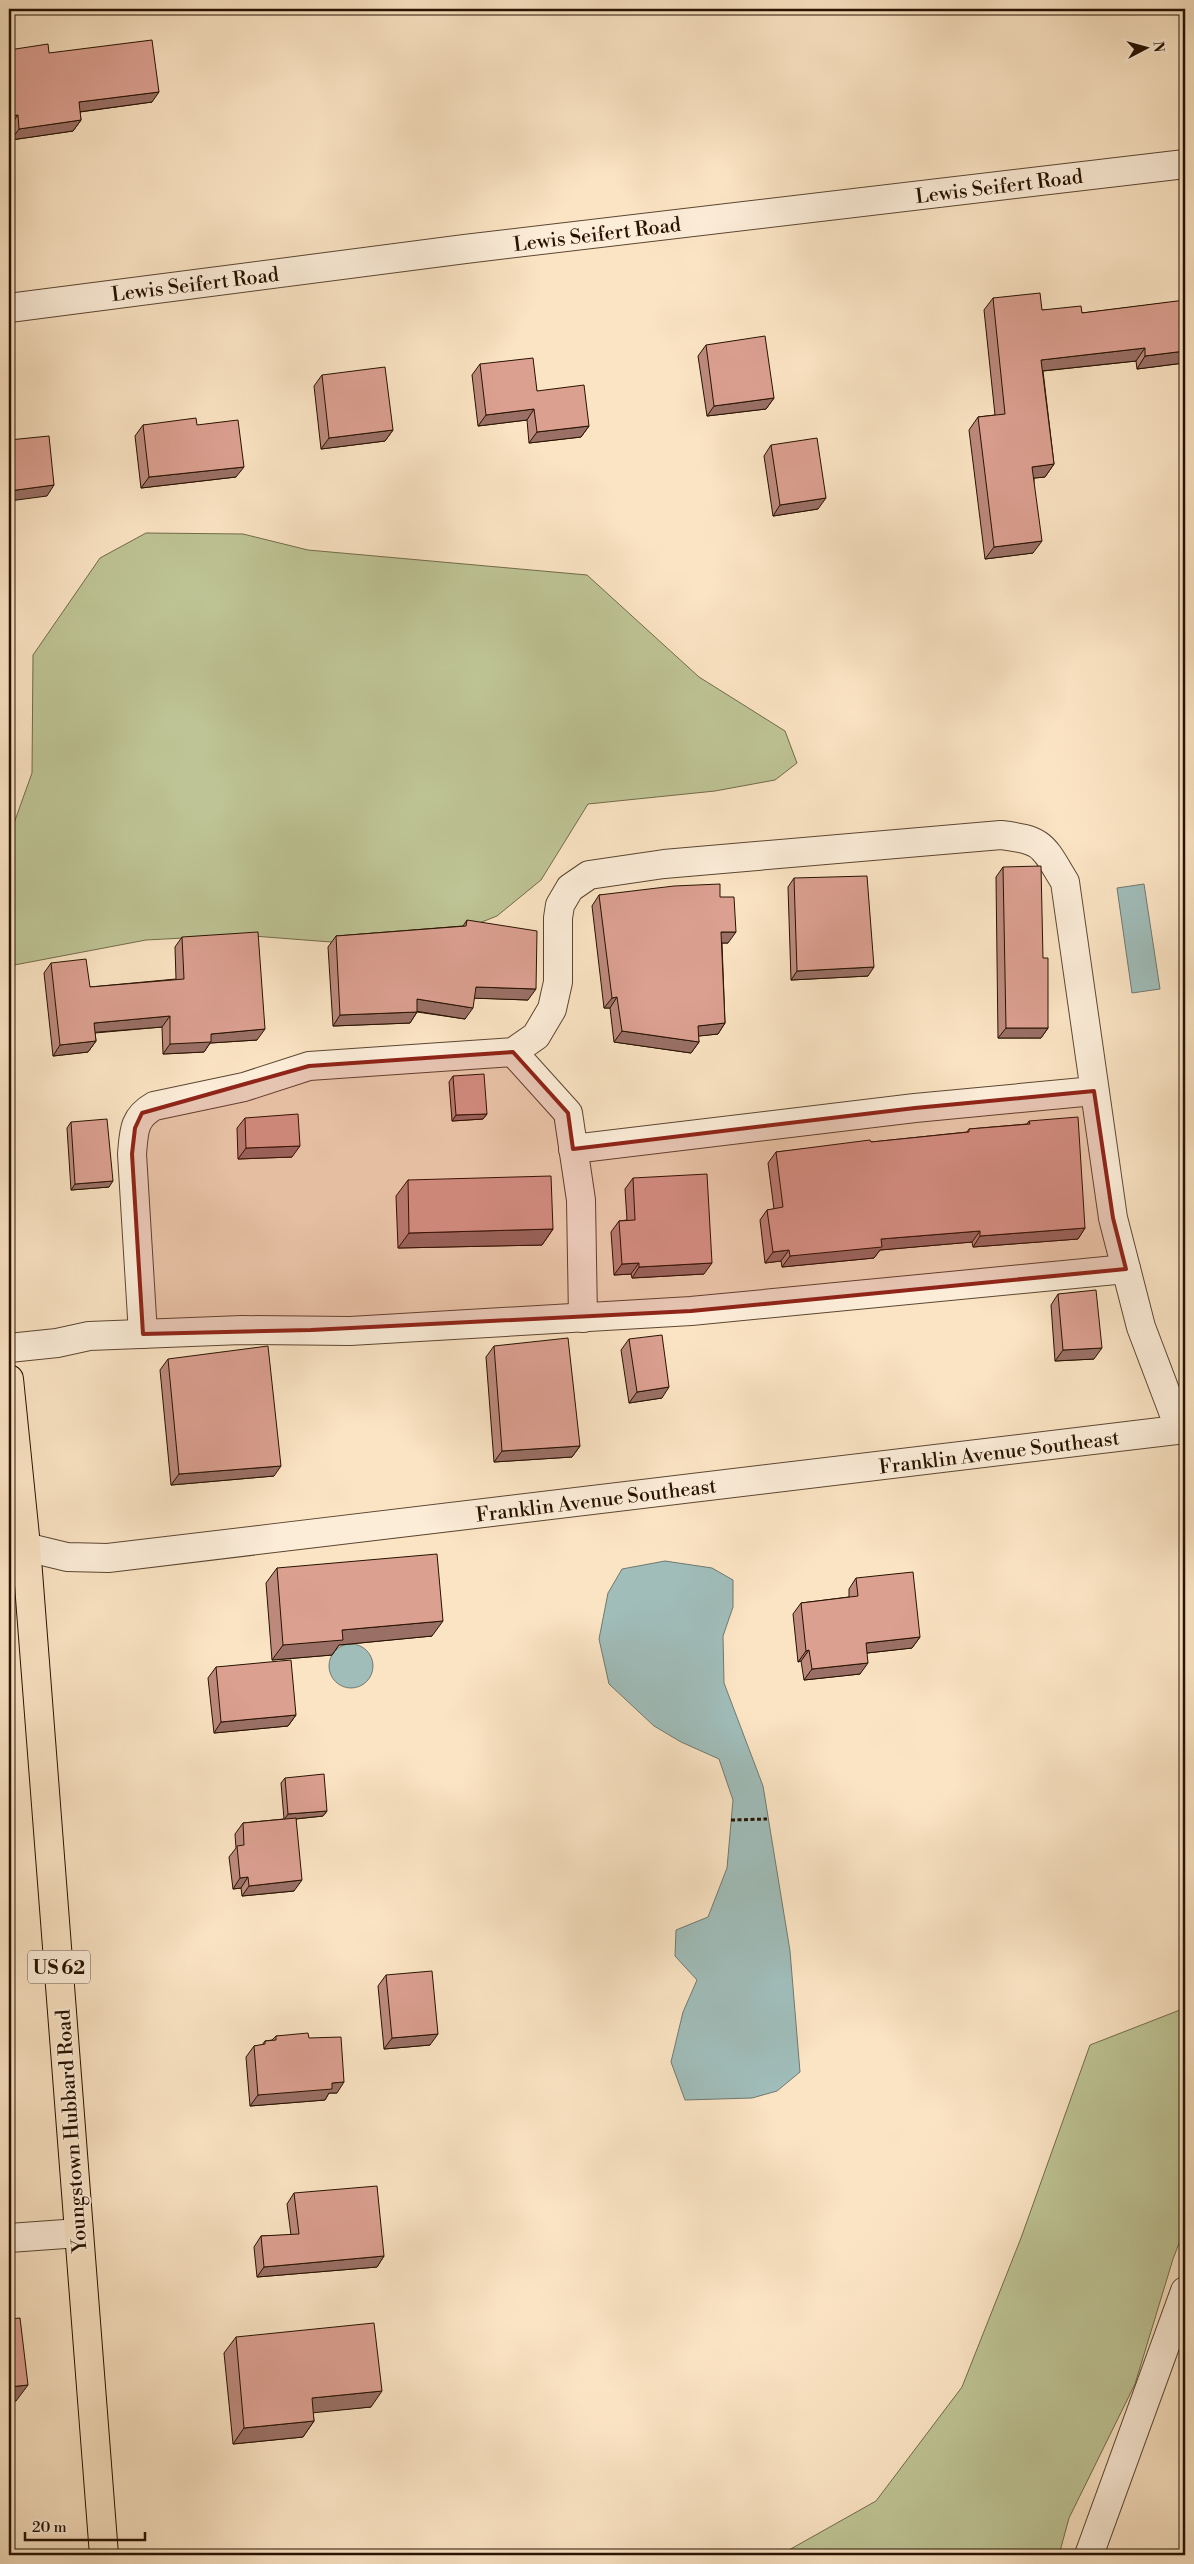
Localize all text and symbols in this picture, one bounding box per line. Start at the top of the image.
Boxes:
north arrow [1122,22,1172,72]
text: N [1148,40,1167,53]
street label: Lewis Seifert Road [914,165,1085,210]
street label: Lewis Seifert Road [512,213,683,258]
street label: Lewis Seifert Road [110,263,281,308]
street label: Franklin Avenue Southeast [877,1426,1121,1481]
street label: Franklin Avenue Southeast [474,1474,718,1529]
road number: US 62 [28,1950,90,1984]
street label: Youngstown Hubbard Road [51,2008,94,2254]
scale bar [25,2509,145,2541]
text: 20 m [32,2518,67,2537]

